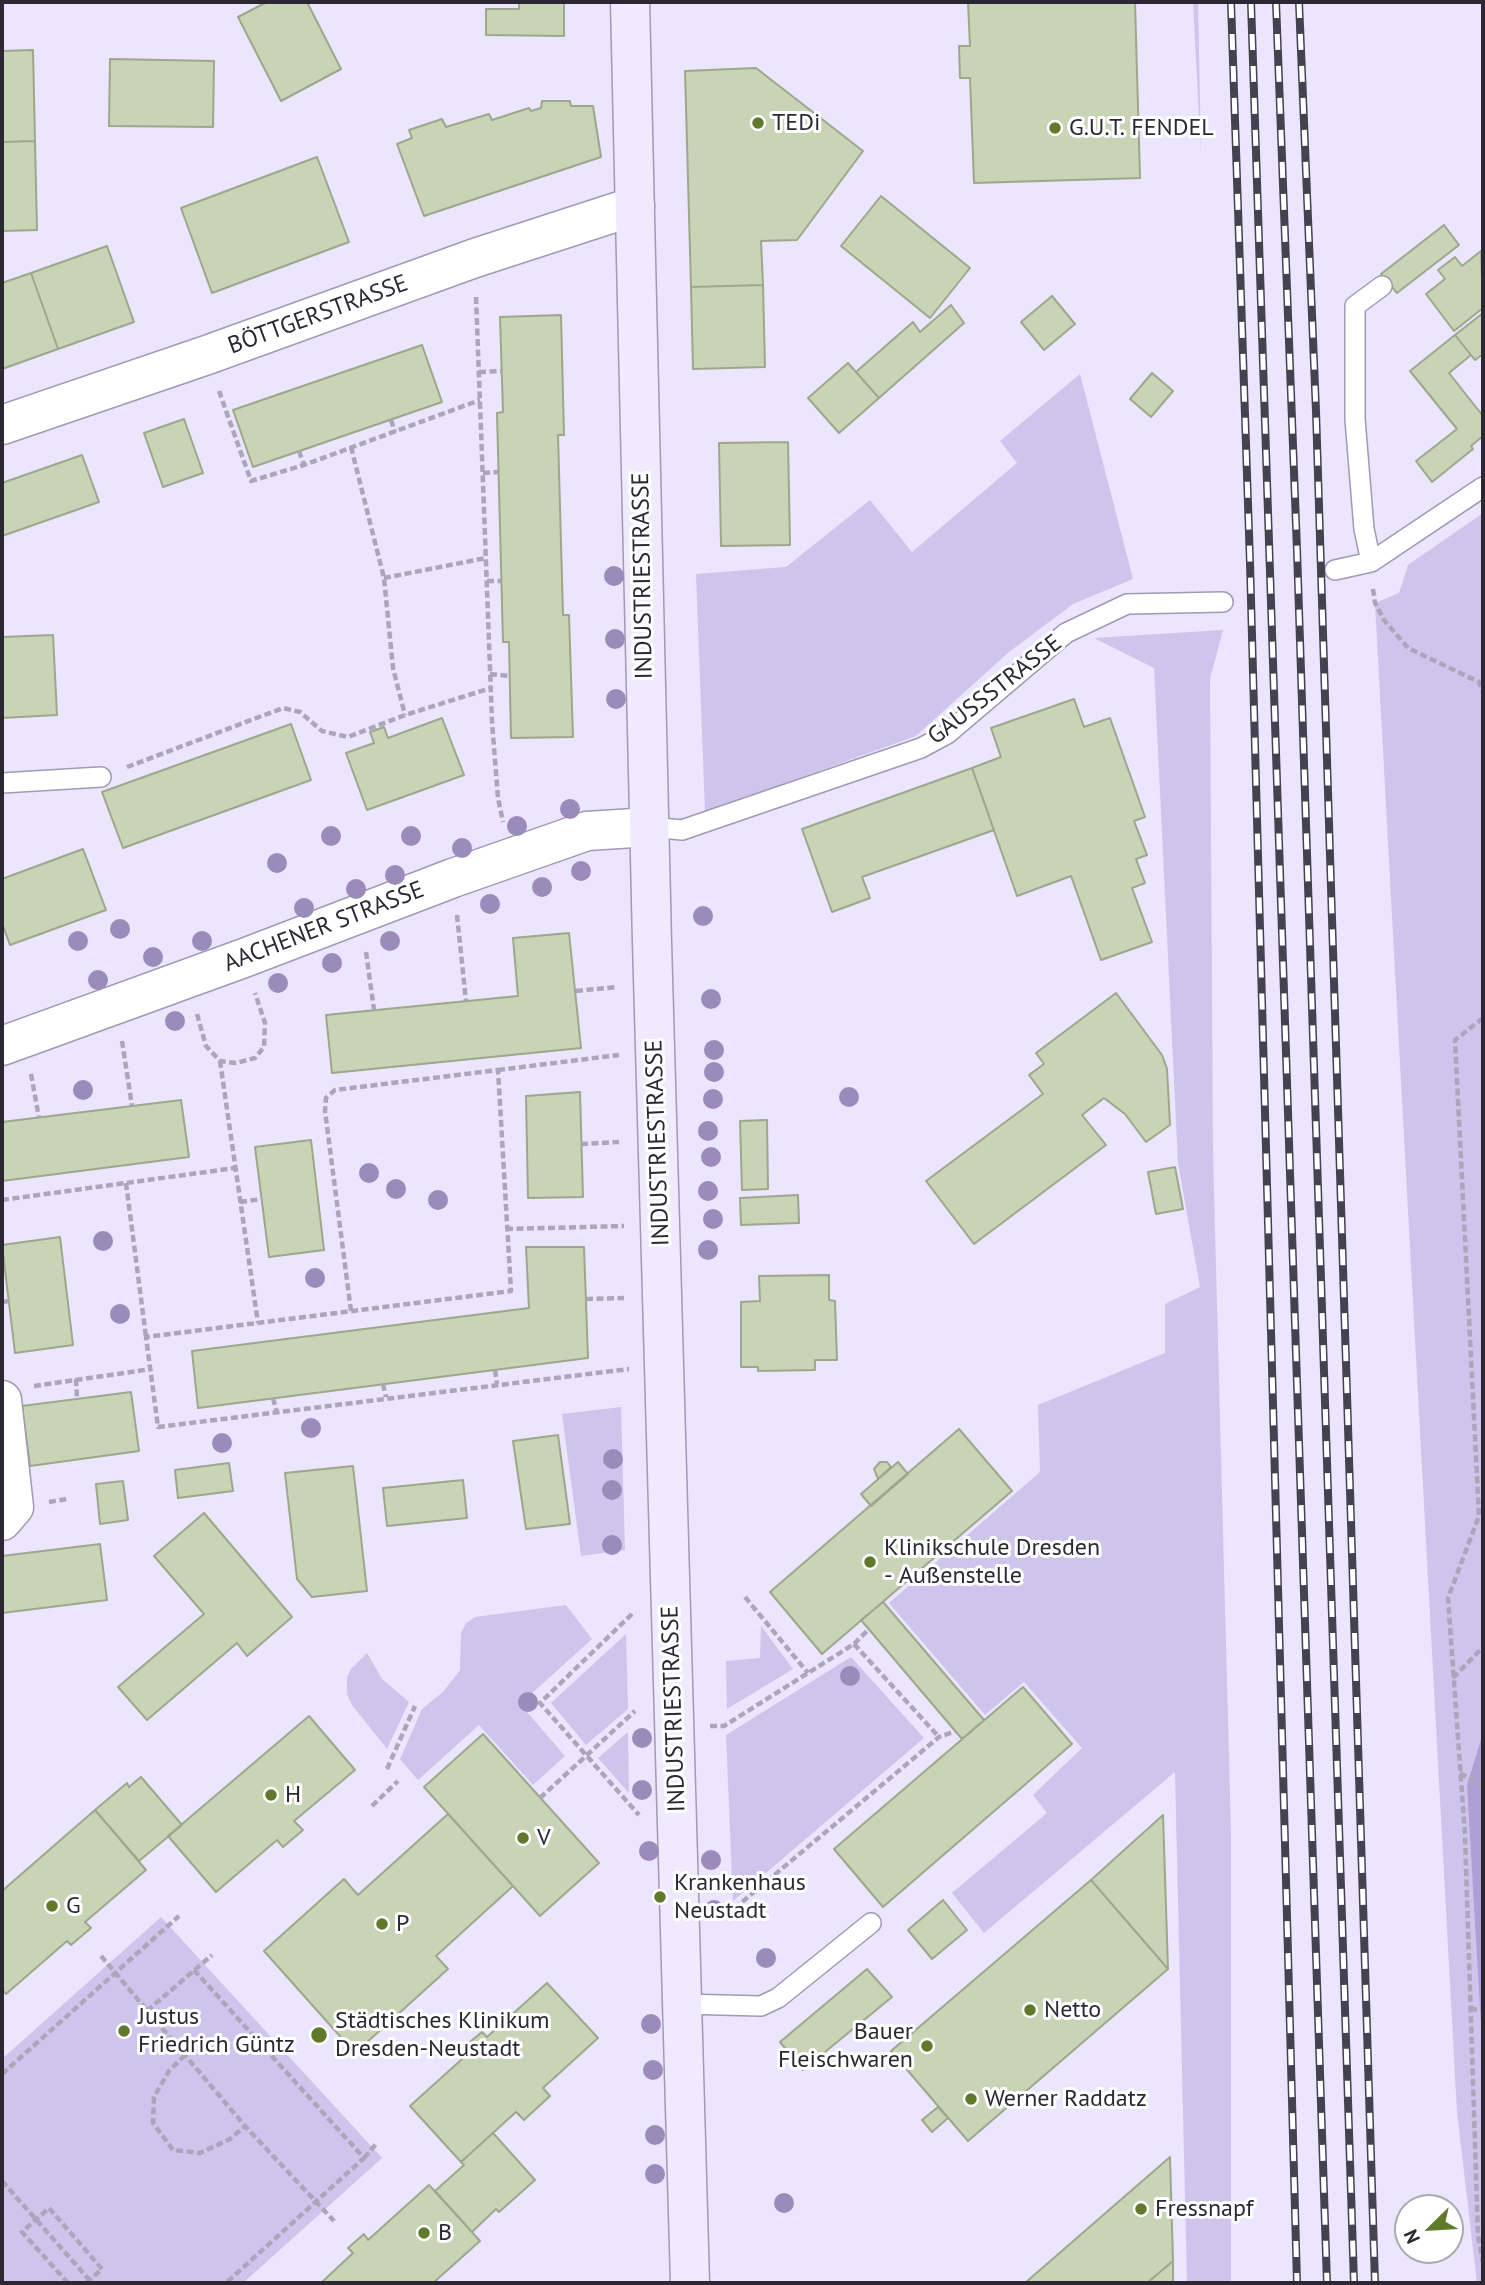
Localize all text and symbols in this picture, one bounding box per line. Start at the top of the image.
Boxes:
place label: TEDi [772,109,820,137]
place label: G.U.T. FENDEL [1069,114,1214,142]
marker: TEDi [750,115,766,131]
marker: G.U.T. FENDEL [1047,120,1063,136]
street label: BÖTTGERSTRASSE [224,269,412,361]
street label: INDUSTRIESTRASSE [627,472,659,680]
street label: GAUSSSTRASSE [922,629,1068,751]
street label: AACHENER STRASSE [220,876,428,978]
street label: INDUSTRIESTRASSE [640,1039,676,1247]
place label: Klinikschule Dresden - Außenstelle [884,1534,1100,1590]
marker: Klinikschule Dresden - Außenstelle [862,1554,878,1570]
street label: INDUSTRIESTRASSE [656,1605,692,1813]
place label: H [285,1781,301,1809]
marker: H [263,1787,279,1803]
place label: V [537,1824,551,1852]
marker: V [515,1830,531,1846]
place label: Krankenhaus Neustadt [674,1869,806,1925]
marker: Krankenhaus Neustadt [652,1889,668,1905]
place label: G [66,1892,81,1920]
marker: G [44,1898,60,1914]
place label: P [396,1910,409,1938]
marker: P [374,1916,390,1932]
place label: Netto [1044,1996,1101,2024]
marker: Netto [1022,2002,1038,2018]
place label: Justus Friedrich Güntz [138,2003,295,2059]
place label: Städtisches Klinikum Dresden-Neustadt [335,2007,550,2063]
place label: Bauer Fleischwaren [778,2018,913,2074]
marker: Justus Friedrich Güntz [116,2023,132,2039]
marker: Städtisches Klinikum Dresden-Neustadt [309,2025,329,2045]
marker: Bauer Fleischwaren [919,2038,935,2054]
place label: Werner Raddatz [985,2085,1147,2113]
marker: Werner Raddatz [963,2091,979,2107]
north arrow [1394,2194,1464,2264]
place label: Fressnapf [1155,2195,1253,2223]
marker: Fressnapf [1133,2201,1149,2217]
place label: B [438,2219,452,2247]
marker: B [416,2225,432,2241]
text: N [1398,2226,1425,2247]

